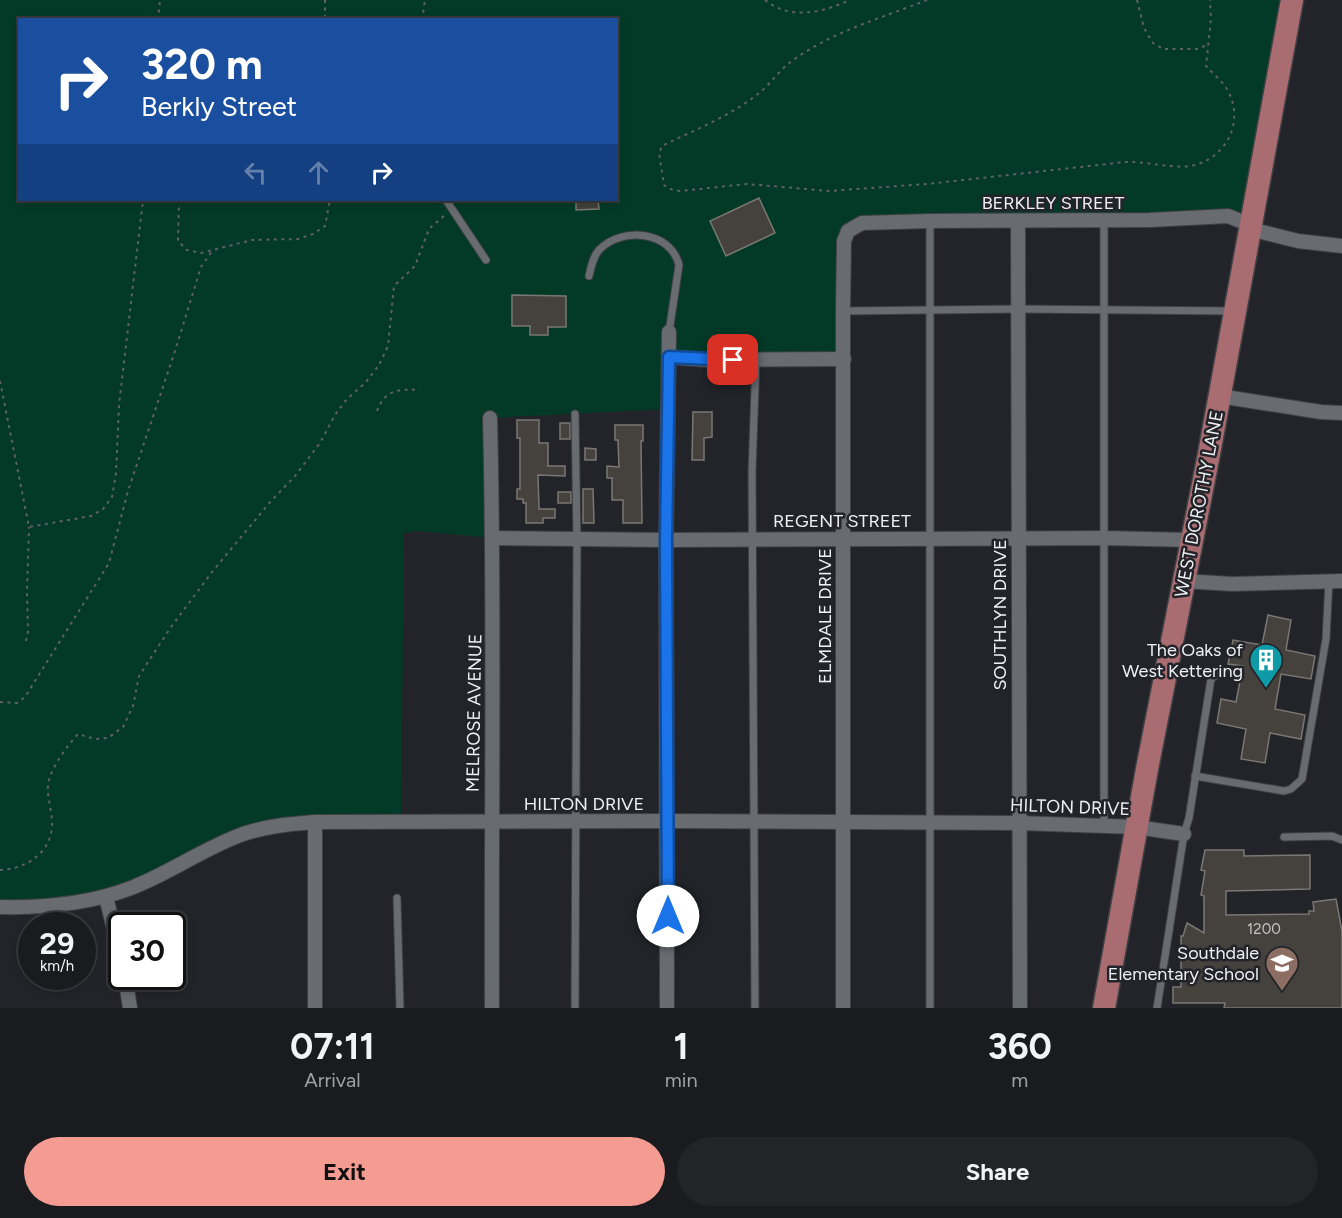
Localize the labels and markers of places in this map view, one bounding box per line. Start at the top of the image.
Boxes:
pin [707,334,758,385]
place label: The Oaks of West Kettering [1122,639,1243,682]
building icon: The Oaks of West Kettering [1248,642,1284,689]
place label: Southdale Elementary School [1108,942,1259,985]
school or university icon: Southdale Elementary School [1264,945,1300,992]

